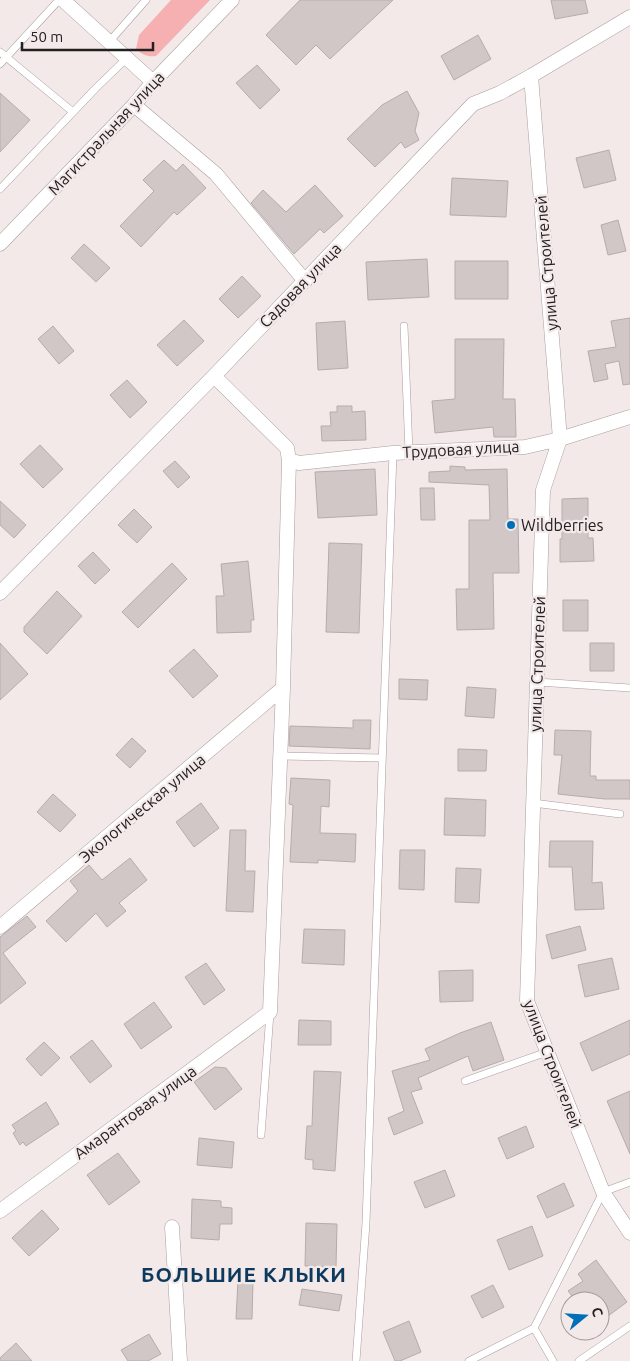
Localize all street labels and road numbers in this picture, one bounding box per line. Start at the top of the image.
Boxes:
street label: Магистральная улица [44,68,168,198]
street label: улица Строителей [531,195,561,331]
street label: Садовая улица [255,239,345,331]
street label: Трудовая улица [402,437,520,461]
street label: улица Строителей [526,596,548,732]
street label: Экологическая улица [75,750,209,866]
street label: улица Строителей [520,997,586,1131]
street label: Амарантовая улица [70,1062,200,1162]

